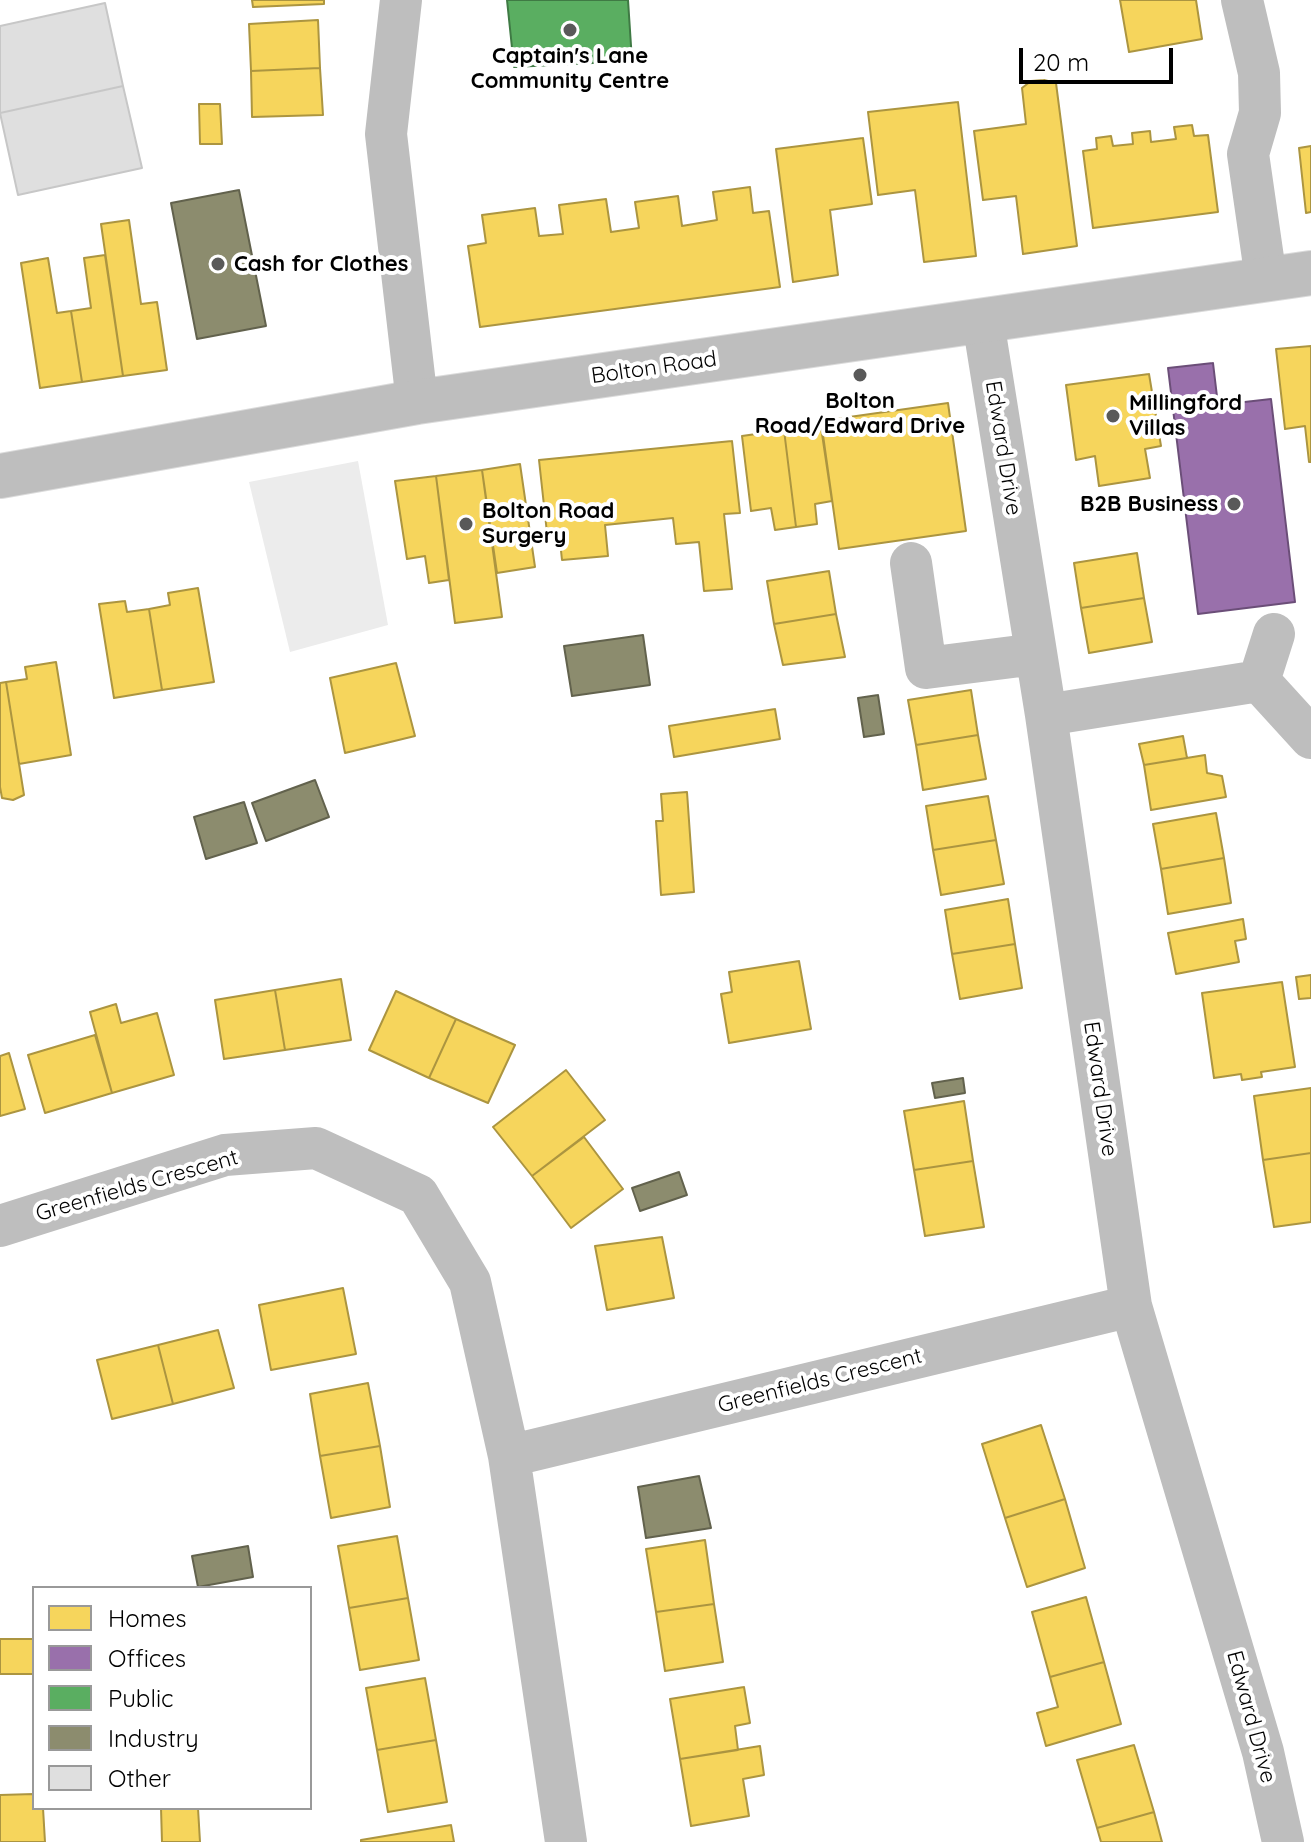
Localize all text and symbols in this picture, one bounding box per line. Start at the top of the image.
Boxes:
marker: Captain's Lane Community Centre [561,21,579,39]
scale bar [1023,32,1177,82]
place label: Captain's Lane Community Centre [471,43,669,94]
text: 20 m [1033,47,1089,77]
place label: Cash for Clothes [234,251,408,277]
marker: Cash for Clothes [209,255,227,273]
street label: Bolton Road [590,346,718,390]
marker: Bolton Road/Edward Drive [851,366,869,384]
street label: Edward Drive [979,379,1027,517]
place label: Bolton Road/Edward Drive [755,388,965,440]
place label: Millingford Villas [1129,390,1242,442]
marker: Millingford Villas [1104,407,1122,425]
place label: B2B Business [1080,491,1218,517]
marker: B2B Business [1225,495,1243,513]
place label: Bolton Road Surgery [482,498,614,550]
marker: Bolton Road Surgery [457,515,475,533]
street label: Edward Drive [1077,1020,1123,1158]
street label: Greenfields Crescent [33,1144,241,1228]
street label: Greenfields Crescent [715,1343,925,1419]
legend [32,1586,312,1810]
text: Homes [108,1603,186,1633]
text: Offices [108,1643,186,1673]
street label: Edward Drive [1221,1648,1281,1786]
text: Public [108,1683,173,1713]
text: Industry [108,1723,199,1753]
text: Other [108,1763,171,1793]

